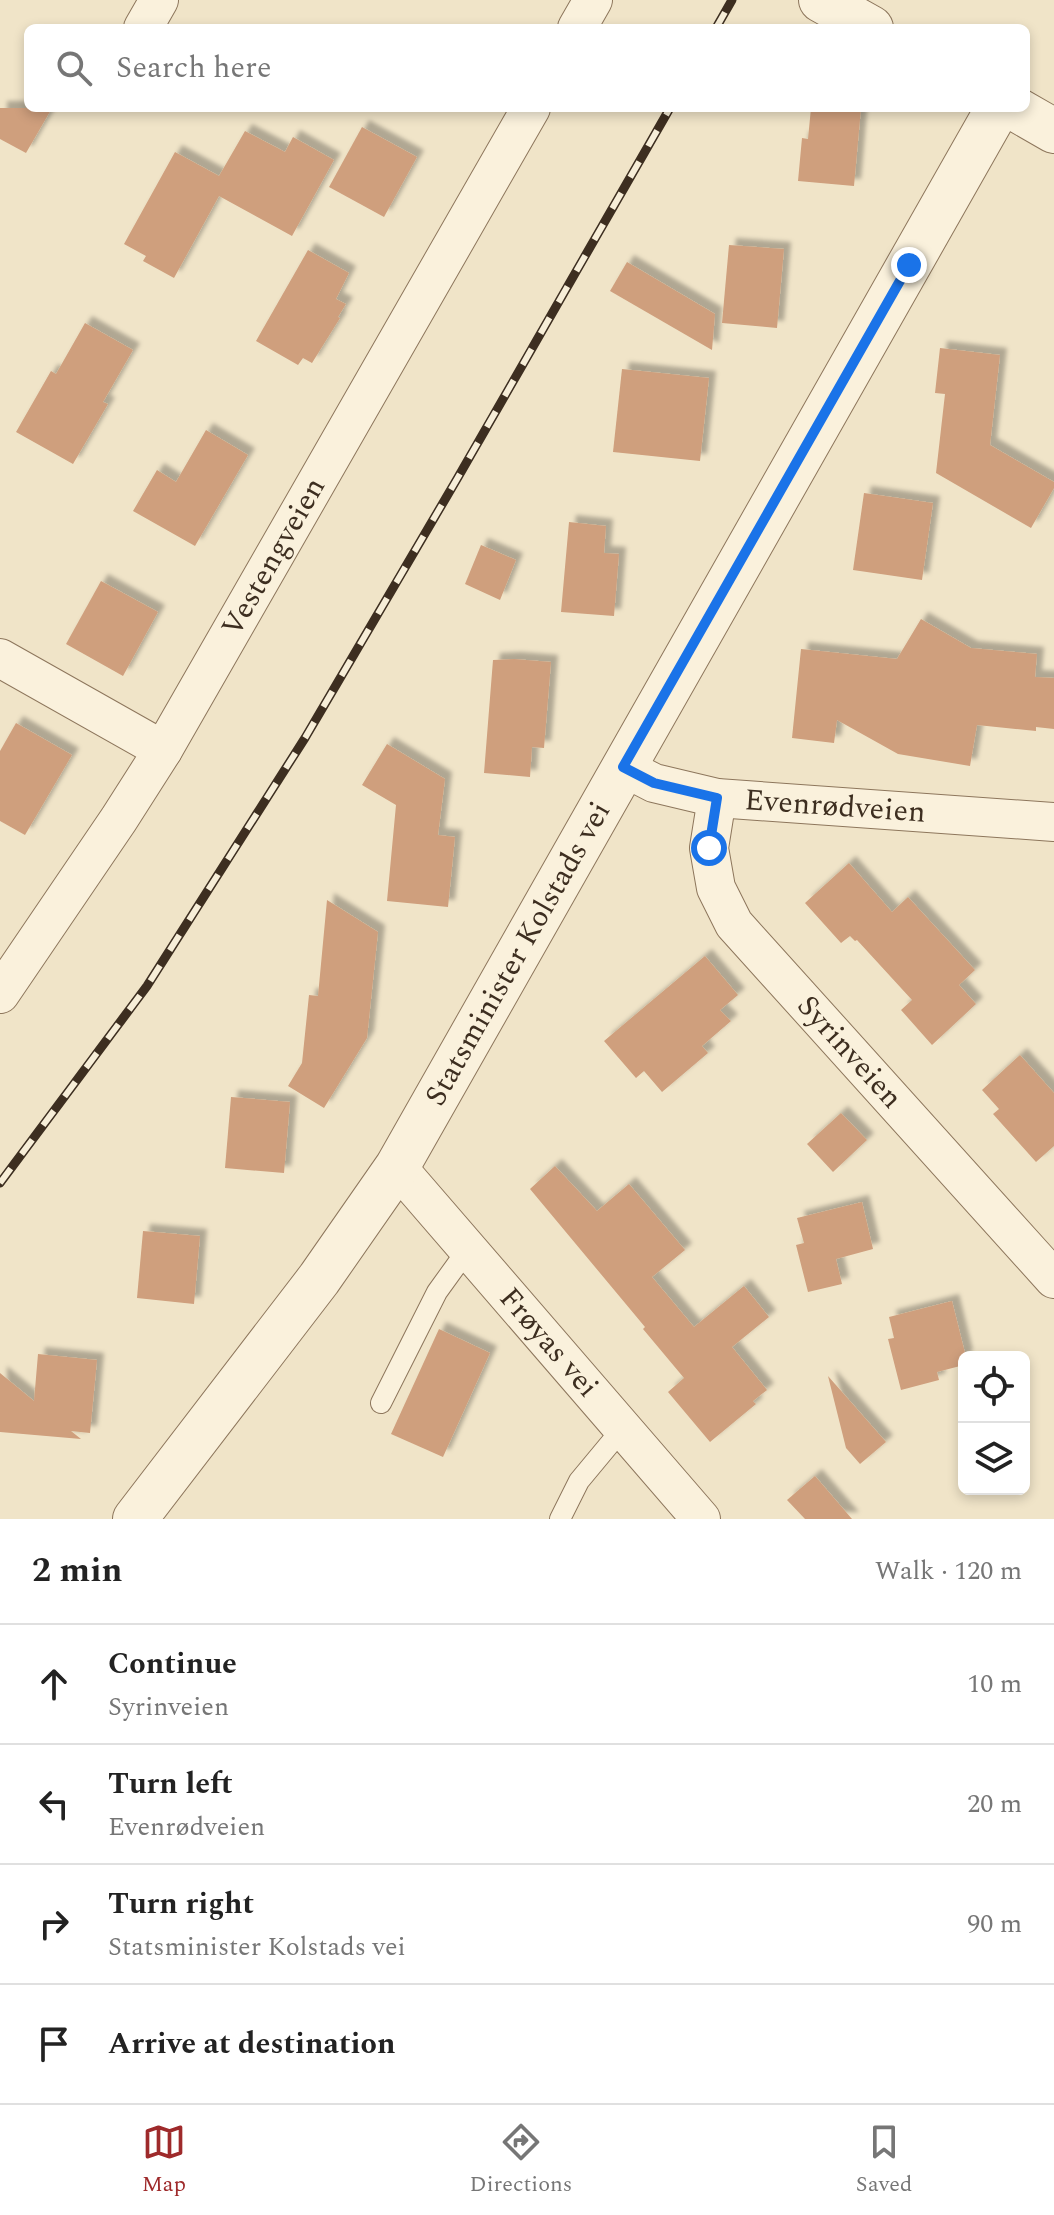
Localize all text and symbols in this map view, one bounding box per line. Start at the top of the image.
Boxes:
search box [24,24,1030,112]
text: Search here [116,45,272,91]
icon: search [52,46,96,90]
route end [891,247,927,283]
street label: Vestengveien [210,469,338,645]
street label: Evenrødveien [743,777,927,836]
street label: Statsminister Kolstads vei [413,793,623,1115]
route start [691,830,727,866]
street label: Syrinveien [786,985,913,1119]
street label: Frøyas vei [488,1277,610,1408]
map controls [958,1351,1030,1495]
button: locate [958,1351,1030,1423]
button: layers [958,1423,1030,1495]
text: 2 min [32,1545,122,1597]
text: Walk · 120 m [875,1551,1022,1591]
text: Continue [108,1641,237,1687]
icon: ahead [32,1662,76,1706]
text: 10 m [967,1664,1022,1704]
text: Syrinveien [108,1687,229,1727]
text: Turn left [108,1761,233,1807]
icon: left [32,1782,76,1826]
text: 20 m [967,1784,1022,1824]
text: Evenrødveien [108,1807,265,1847]
text: Turn right [108,1881,254,1927]
icon: right [32,1902,76,1946]
text: 90 m [967,1904,1022,1944]
text: Statsminister Kolstads vei [108,1927,406,1967]
text: Arrive at destination [108,2021,395,2067]
icon: arrive [32,2022,76,2066]
tab: Map [142,2120,186,2201]
tab: Directions [470,2120,572,2201]
tab: Saved [856,2120,912,2201]

